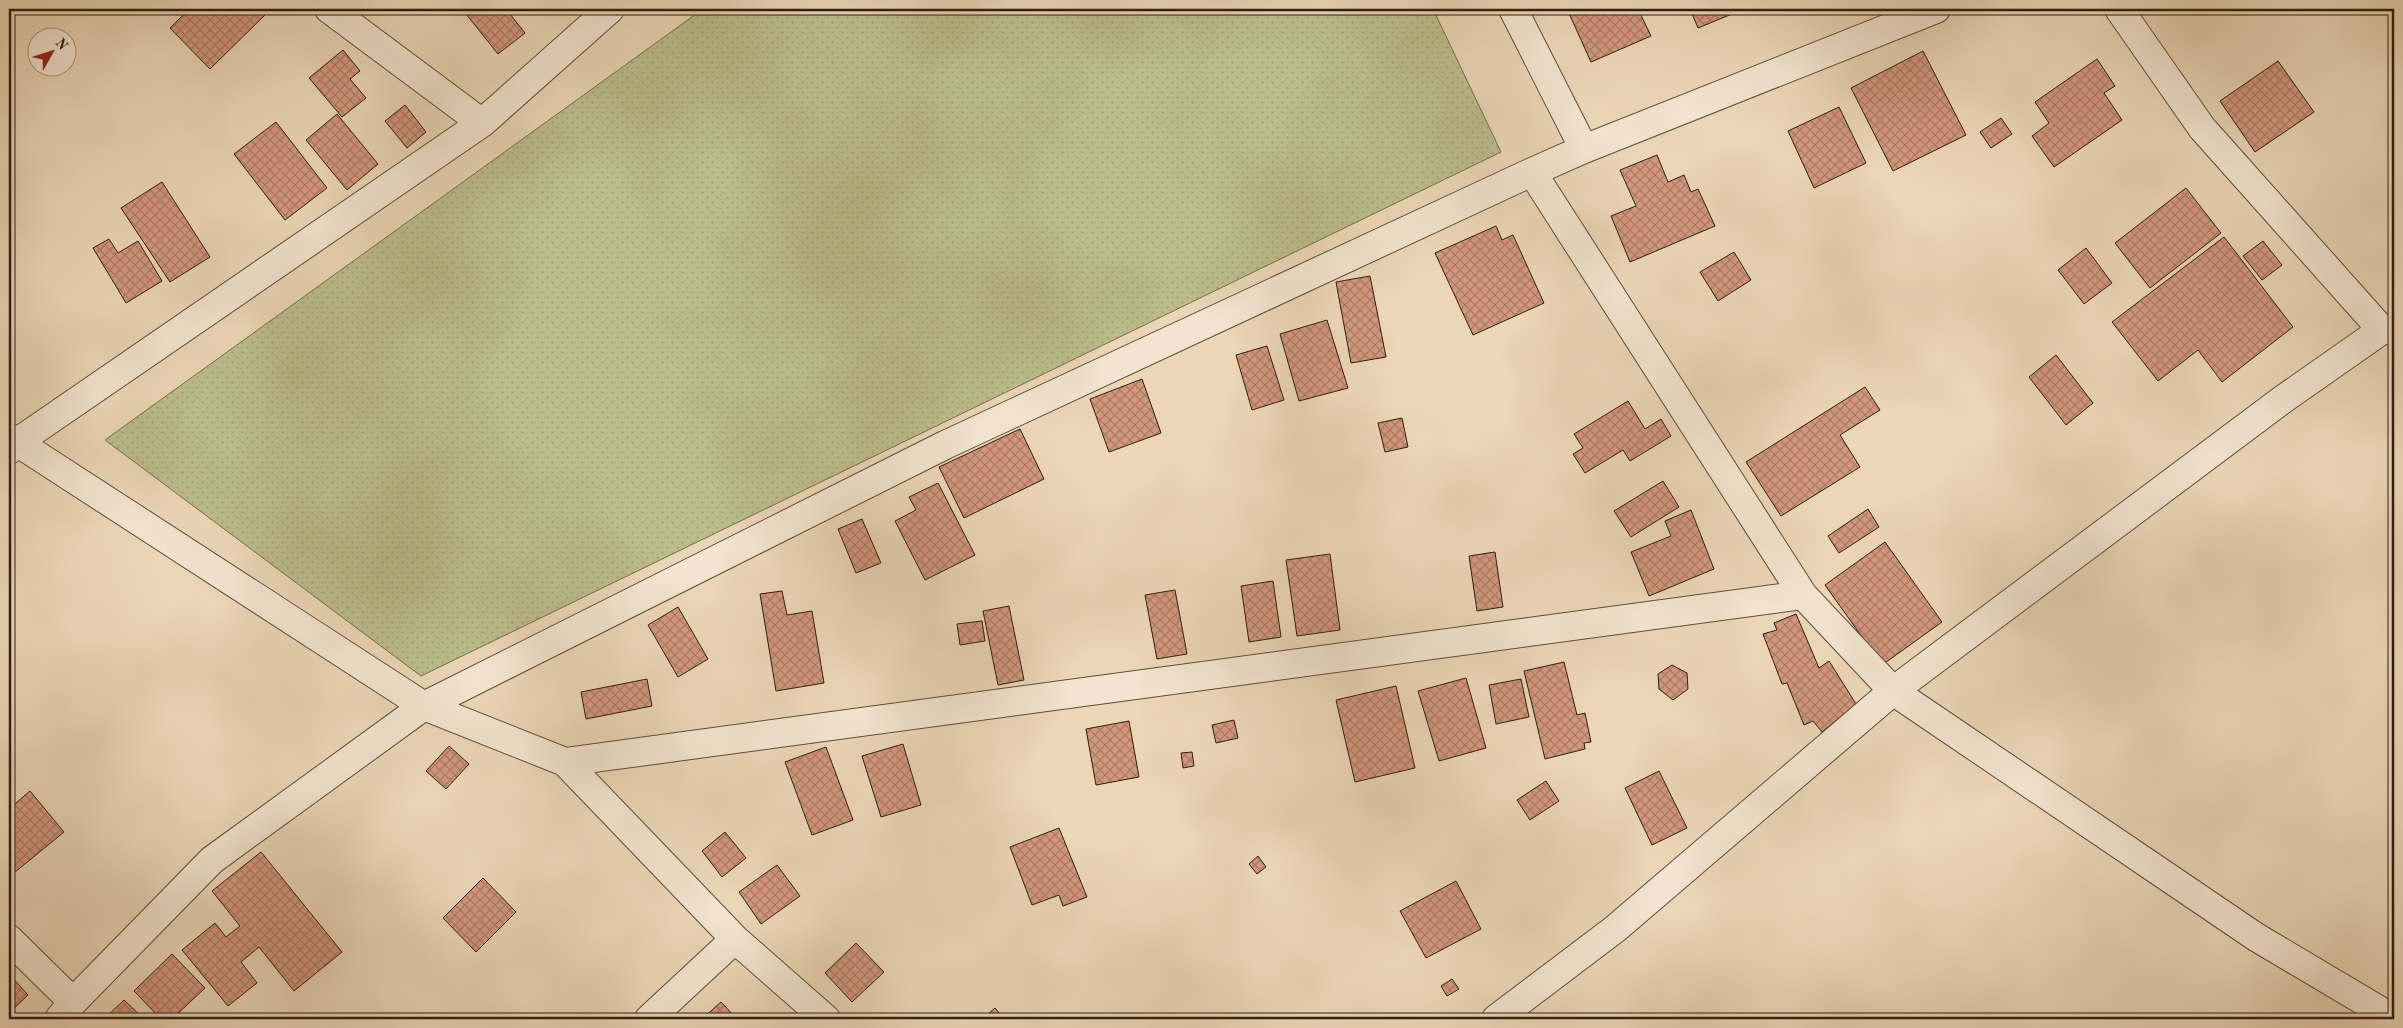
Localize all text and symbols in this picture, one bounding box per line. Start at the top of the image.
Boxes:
north arrow [28,28,78,78]
text: N [53,36,70,53]

